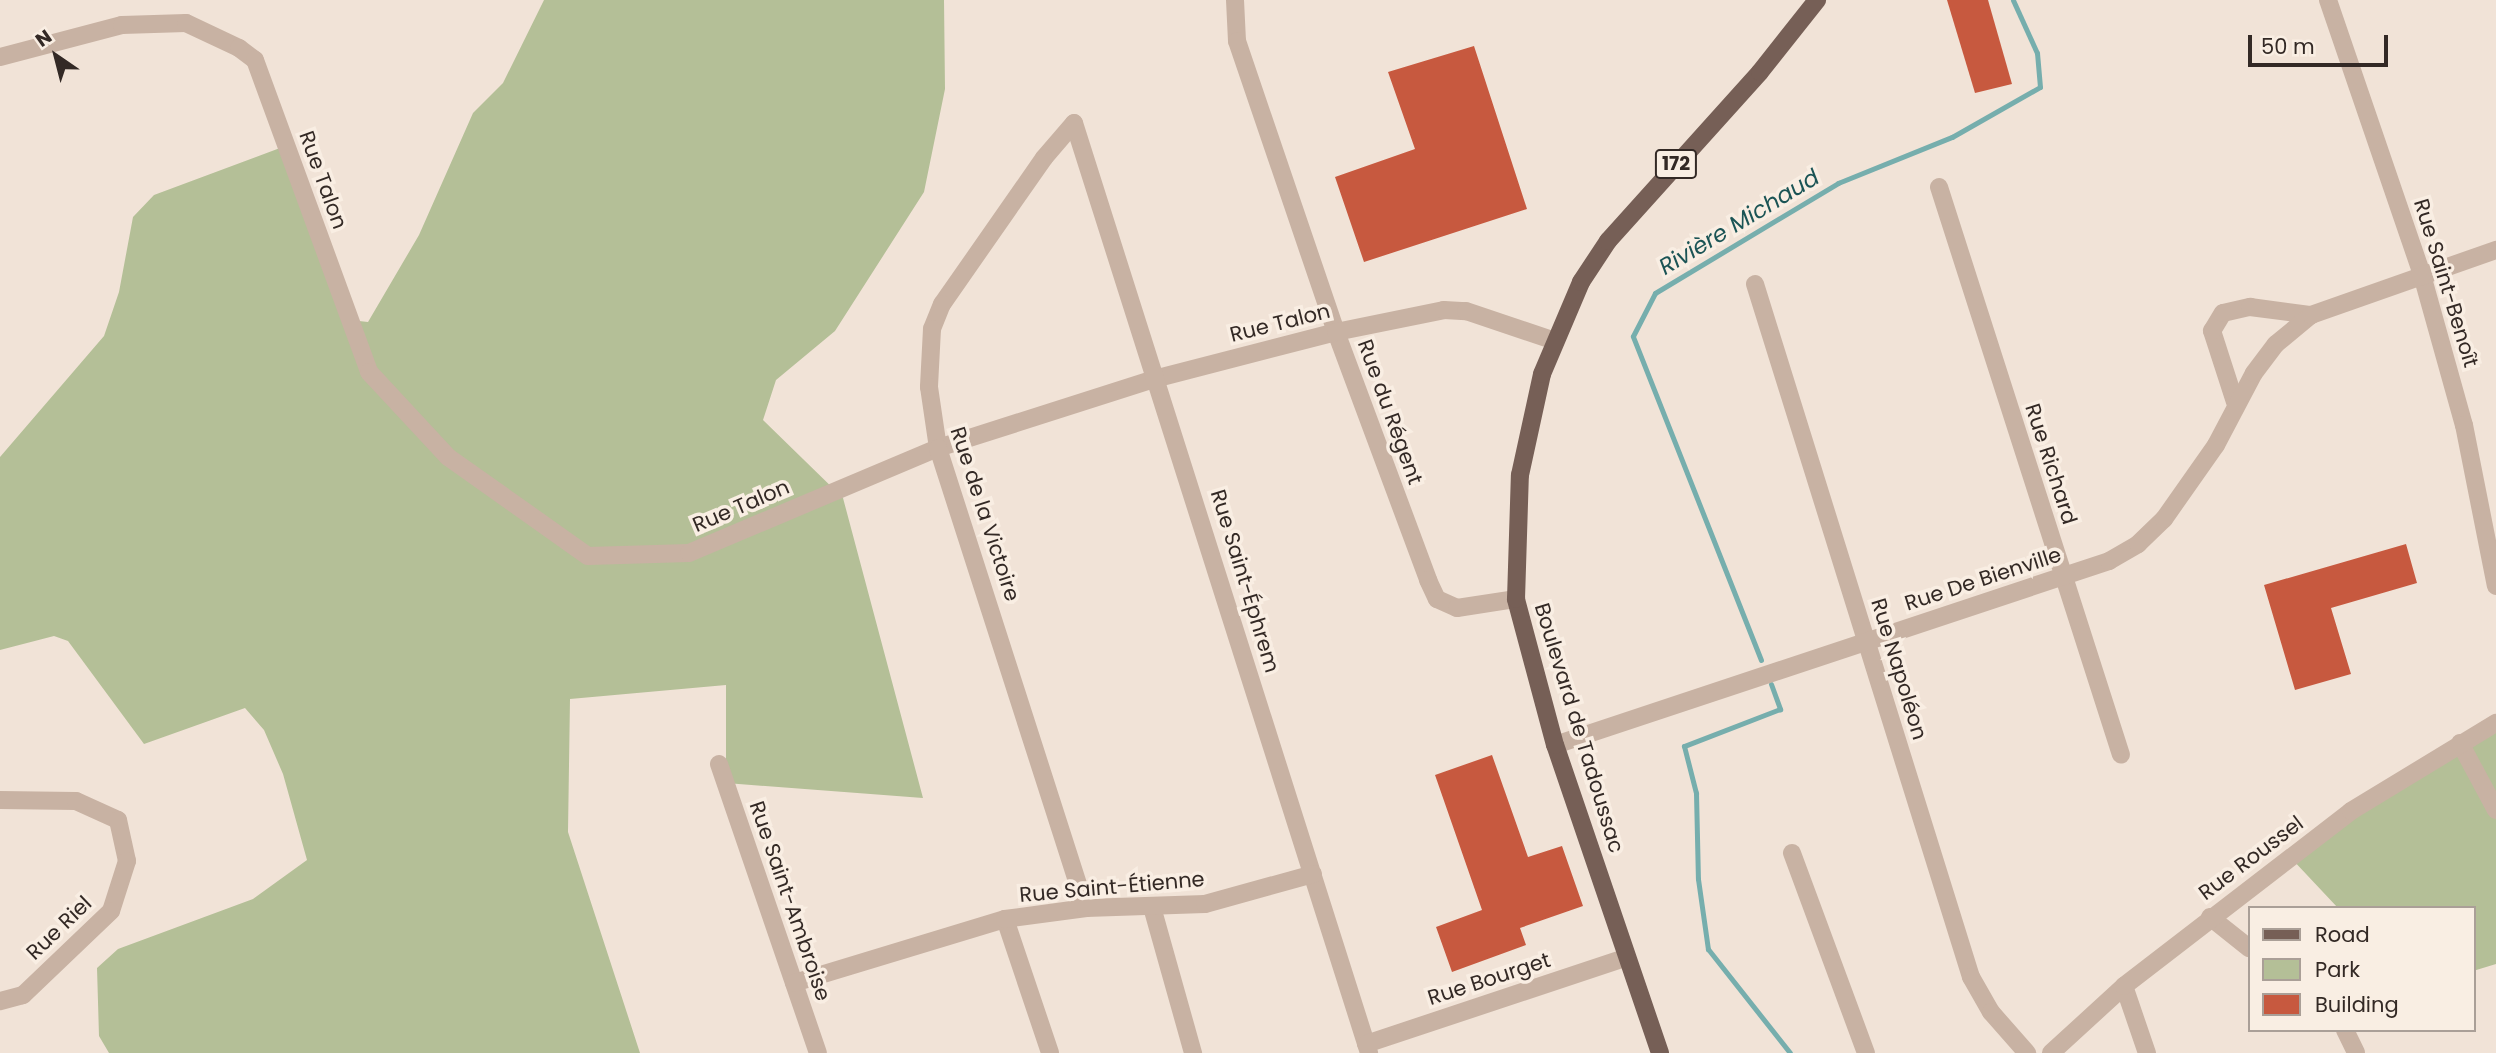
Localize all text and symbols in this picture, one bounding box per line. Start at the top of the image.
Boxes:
north arrow [21,21,91,91]
scale bar [2251,21,2391,65]
text: N [30,23,57,54]
text: 50 m [2261,32,2315,61]
street label: Rue Talon [294,128,352,232]
road number: 172 [1653,148,1699,180]
water label: Rivière Michaud [1654,163,1824,281]
street label: Rue Saint-Benoît [2408,196,2484,370]
street label: Rue Talon [1227,298,1333,348]
street label: Rue du Régent [1352,336,1428,488]
street label: Rue Richard [2020,401,2082,527]
street label: Rue de la Victoire [945,424,1025,604]
street label: Rue Talon [689,474,793,538]
street label: Rue Saint-Éphrem [1205,486,1285,676]
street label: Rue De Bienville [1902,542,2064,616]
street label: Rue Napoléon [1866,595,1932,743]
street label: Boulevard de Tadoussac [1529,600,1629,856]
street label: Rue Saint-Ambroise [744,798,836,1004]
street label: Rue Roussel [2194,810,2308,906]
street label: Rue Saint-Étienne [1018,866,1206,908]
street label: Rue Riel [21,891,97,965]
legend [2248,906,2475,1032]
text: Road [2315,920,2370,949]
street label: Rue Bourget [1425,947,1553,1011]
text: Park [2315,955,2360,984]
text: Building [2315,990,2399,1019]

